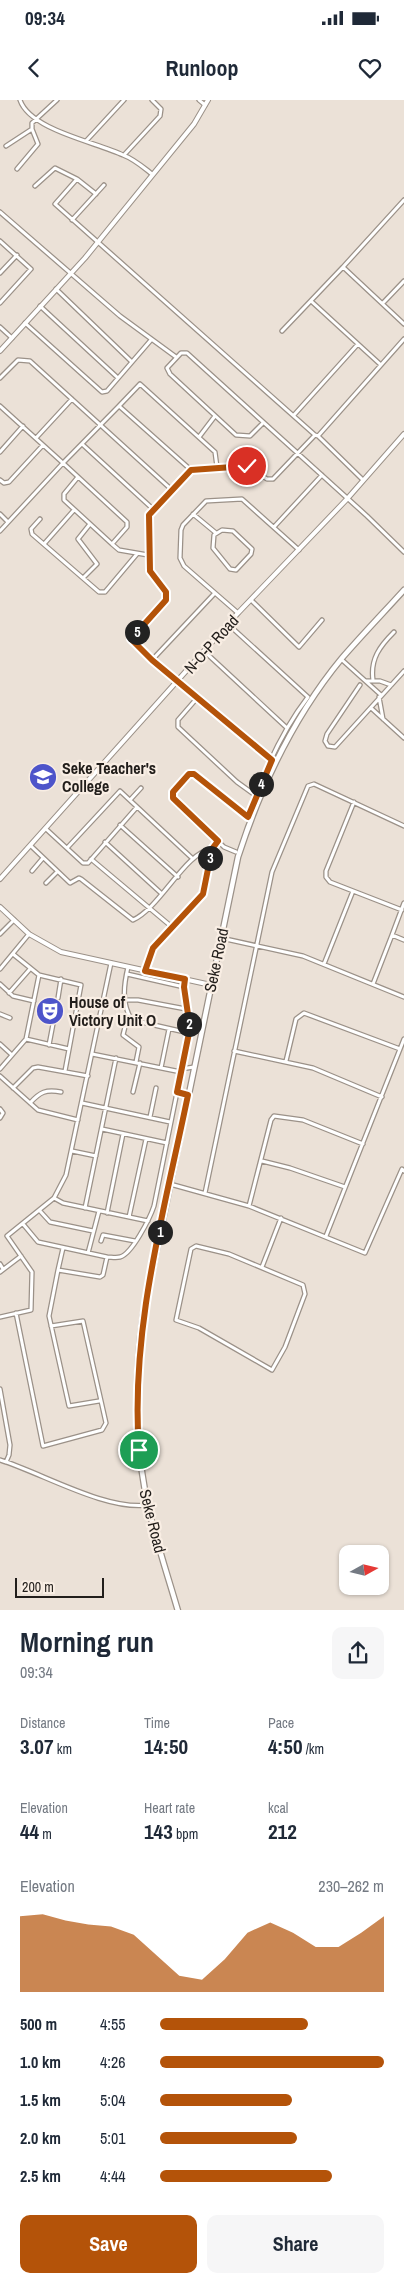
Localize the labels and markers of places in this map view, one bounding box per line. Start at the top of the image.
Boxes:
pin [226,445,268,487]
pin: 5 [124,620,150,644]
place label: Seke Teacher's College [62,757,156,797]
school or university icon: Seke Teacher's College [28,762,58,792]
pin: 4 [248,772,274,796]
pin: 3 [198,846,222,870]
place label: House of Victory Unit O [69,991,156,1031]
theatre icon: House of Victory Unit O [35,996,65,1026]
pin: 2 [176,1012,202,1036]
pin: 1 [148,1220,172,1244]
pin [118,1429,160,1471]

